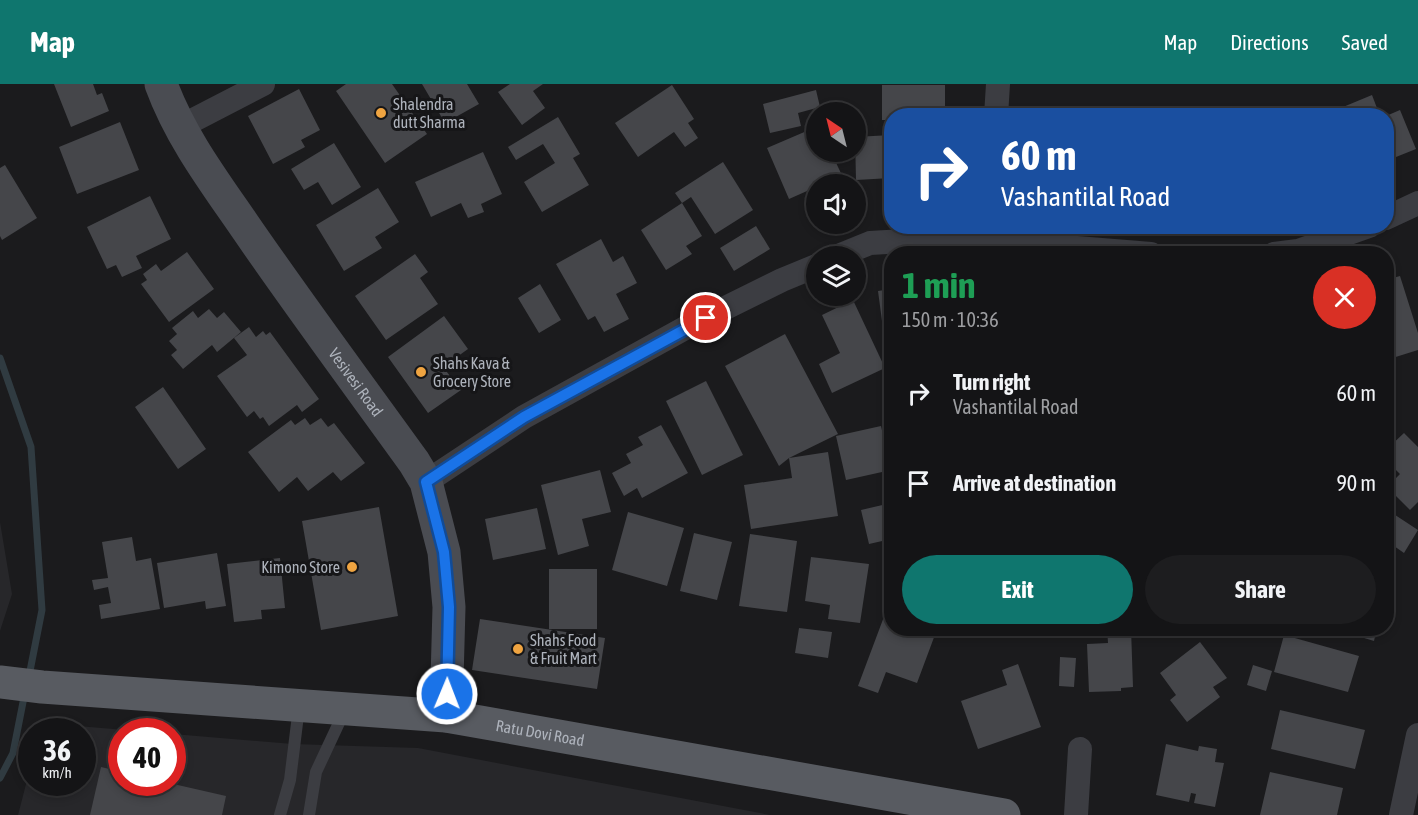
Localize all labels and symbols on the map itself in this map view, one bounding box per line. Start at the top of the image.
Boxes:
place label: Shalendra dutt Sharma [393,95,465,131]
north arrow [806,102,866,162]
marker: Shalendra dutt Sharma [374,106,388,120]
pin [680,292,731,343]
street label: Vesivesi Road [325,344,387,420]
place label: Shahs Kava & Grocery Store [433,354,511,391]
marker: Shahs Kava & Grocery Store [414,365,428,379]
place label: Kimono Store [261,558,340,576]
marker: Kimono Store [345,560,359,574]
place label: Shahs Food & Fruit Mart [530,631,597,667]
marker: Shahs Food & Fruit Mart [511,642,525,656]
position arrow [415,662,479,726]
street label: Ratu Dovi Road [495,716,586,749]
speed limit sign: 40 [108,718,186,796]

